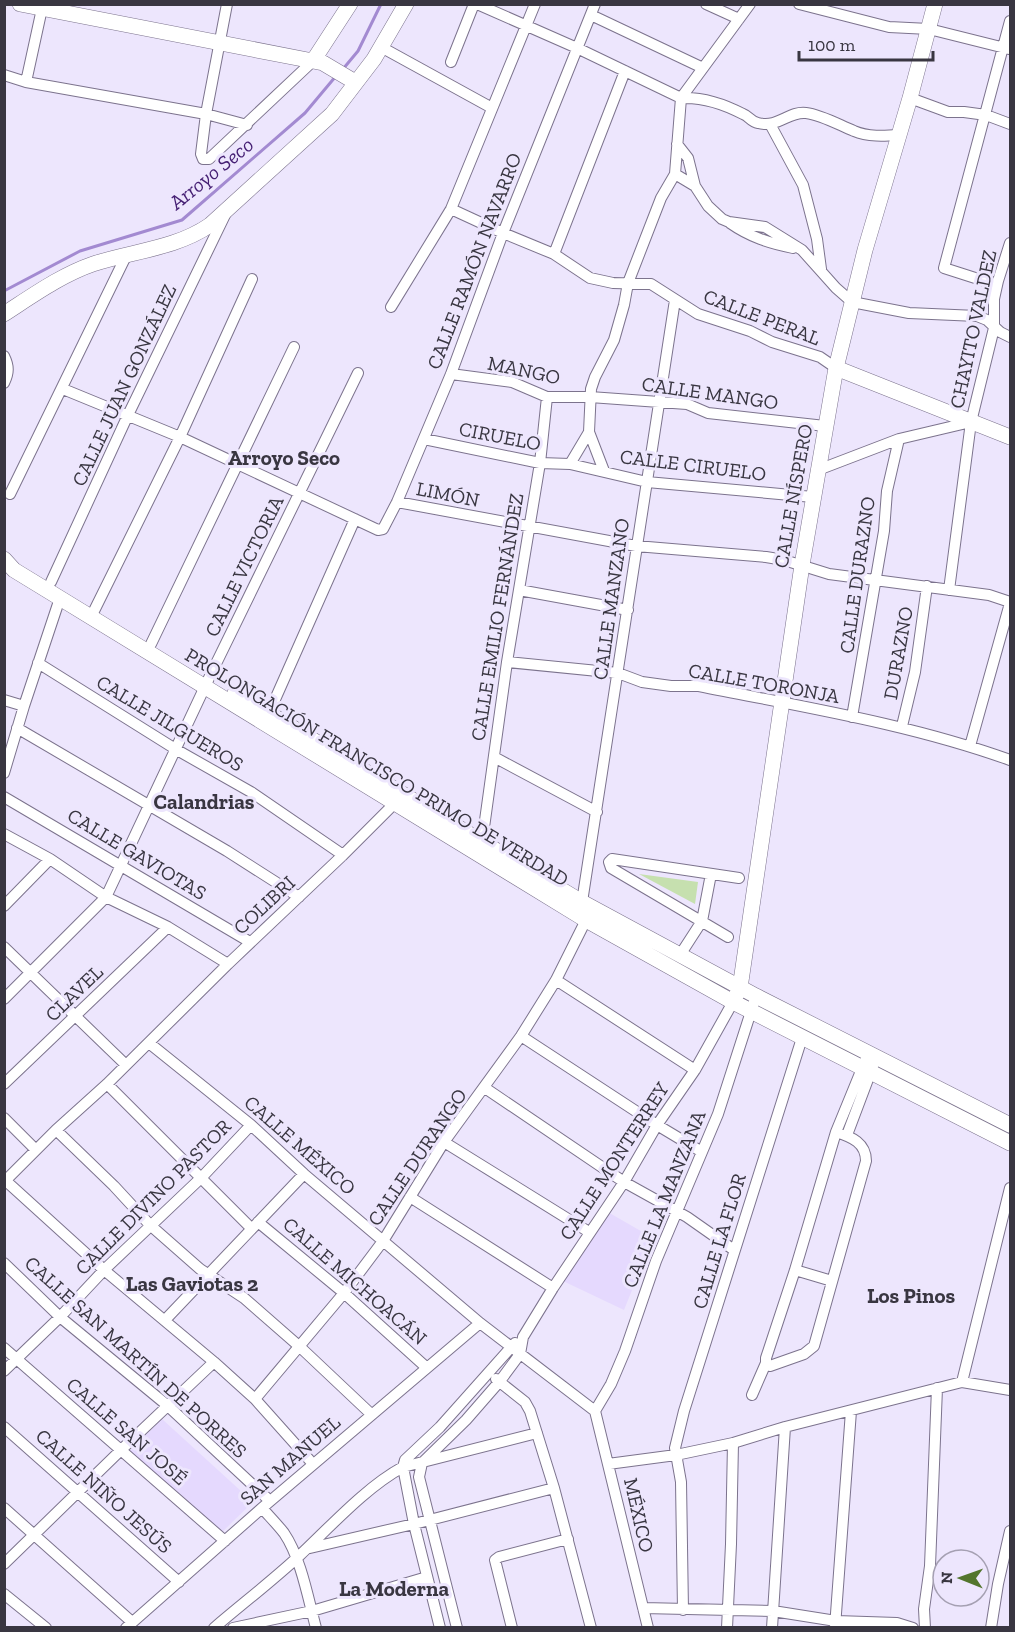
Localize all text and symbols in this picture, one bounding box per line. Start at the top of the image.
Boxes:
scale bar [799,24,932,62]
text: 100 m [808,34,856,56]
water label: Arroyo Seco [163,131,258,215]
street label: CALLE RAMÓN NAVARRO [422,149,526,373]
street label: CHAYITO VALDEZ [944,247,1002,411]
street label: CALLE JUAN GONZÁLEZ [67,280,181,490]
street label: CALLE PERAL [700,284,824,350]
street label: MANGO [486,351,562,389]
street label: CALLE MANGO [640,372,780,414]
street label: CIRUELO [457,416,543,456]
street label: CALLE NÍSPERO [769,422,817,570]
street label: CALLE CIRUELO [619,444,767,486]
district label: Arroyo Seco [228,445,340,470]
street label: LIMÓN [414,476,482,512]
street label: CALLE VICTORIA [200,491,289,640]
street label: CALLE EMILIO FERNÁNDEZ [466,491,528,743]
street label: CALLE DURAZNO [834,495,880,655]
street label: CALLE MANZANO [588,517,634,681]
street label: DURAZNO [878,605,918,701]
street label: PROLONGACIÓN FRANCISCO PRIMO DE VERDAD [181,643,573,891]
street label: CALLE TORONJA [687,658,842,708]
street label: CALLE JILGUEROS [92,670,248,776]
district label: Calandrias [154,789,255,814]
street label: CALLE GAVIOTAS [63,803,211,905]
street label: COLIBRI [228,870,300,940]
street label: CLAVEL [40,960,108,1026]
street label: CALLE MONTERREY [554,1077,674,1244]
street label: CALLE DURANGO [362,1084,472,1230]
street label: CALLE MÉXICO [239,1090,361,1200]
street label: CALLE LA MANZANA [617,1106,711,1291]
street label: CALLE DIVINO PASTOR [70,1114,236,1280]
street label: CALLE LA FLOR [687,1170,751,1312]
street label: CALLE MICHOACÁN [278,1212,432,1350]
street label: CALLE SAN MARTÍN DE PORRES [20,1251,252,1463]
district label: Las Gaviotas 2 [126,1271,258,1296]
district label: Los Pinos [867,1283,955,1308]
street label: CALLE SAN JOSÉ [62,1372,192,1490]
street label: SAN MANUEL [235,1410,345,1510]
street label: CALLE NIÑO JESÚS [31,1424,177,1558]
street label: MÉXICO [619,1475,659,1555]
north arrow [931,1548,991,1608]
text: N [937,1571,956,1584]
district label: La Moderna [339,1576,449,1601]

